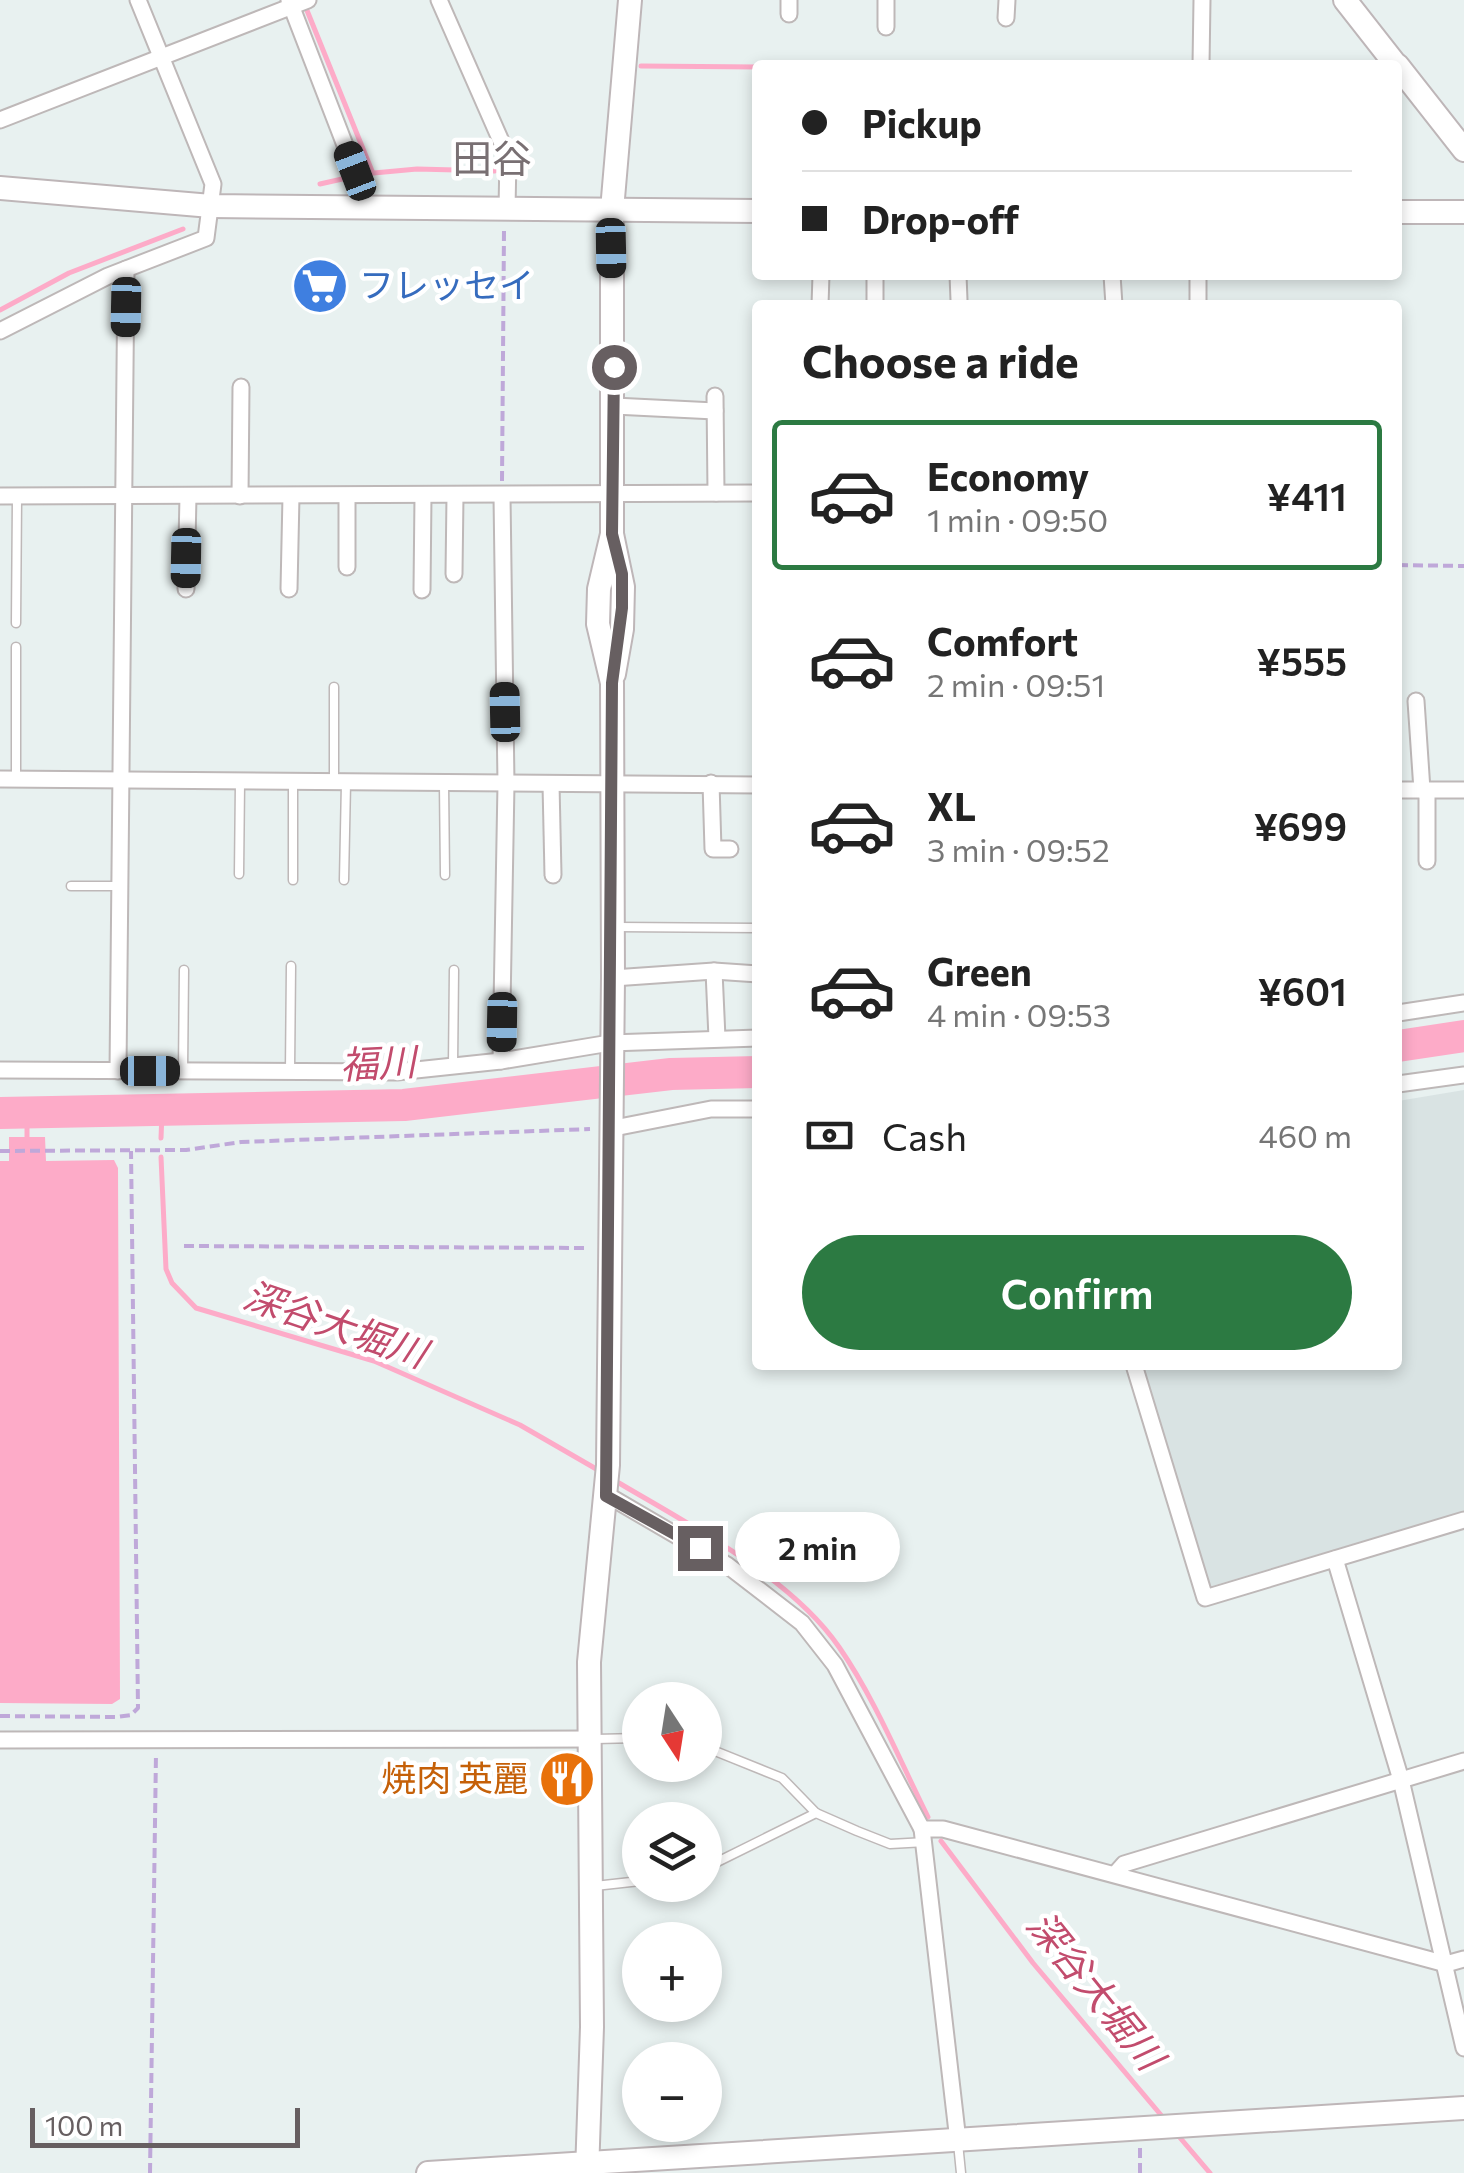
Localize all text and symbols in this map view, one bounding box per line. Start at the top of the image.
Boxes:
text: Pickup [862,99,982,146]
district label: 田谷 [452,132,532,181]
car [330,138,380,204]
text: Drop-off [862,195,1019,242]
car [595,218,627,278]
supermarket icon: フレッセイ [290,256,350,316]
place label: フレッセイ [359,262,534,305]
car [110,277,142,337]
text: Choose a ride [802,332,1079,387]
route start [592,345,637,390]
icon: car [807,450,897,540]
text: Economy [927,452,1089,499]
text: ¥411 [1267,472,1347,519]
text: 1 min · 09:50 [927,499,1108,539]
car [170,528,202,588]
icon: car [807,615,897,705]
text: Comfort [927,617,1078,664]
text: ¥555 [1257,637,1347,684]
text: 2 min · 09:51 [927,664,1105,704]
car [489,682,521,742]
icon: car [807,780,897,870]
text: XL [927,782,976,829]
text: ¥699 [1254,802,1347,849]
text: 3 min · 09:52 [927,829,1110,869]
icon: car [807,945,897,1035]
text: Green [927,947,1032,994]
text: ¥601 [1258,967,1347,1014]
car [486,992,518,1052]
text: 4 min · 09:53 [927,994,1111,1034]
water label: 福川 [339,1036,421,1087]
car [120,1056,180,1086]
icon: cash [802,1108,857,1163]
text: Cash [882,1112,967,1159]
text: 460 m [1258,1115,1352,1155]
button: Confirm [802,1235,1352,1350]
water label: 深谷大堀川 [238,1269,437,1377]
callout: 2 min [735,1513,900,1583]
route end [678,1526,723,1571]
text: 2 min [778,1527,857,1567]
north arrow [622,1682,722,1782]
map controls [622,1682,722,2142]
restaurant icon: 焼肉 英麗 [537,1749,597,1809]
place label: 焼肉 英麗 [381,1755,528,1798]
button: layers [622,1802,722,1902]
water label: 深谷大堀川 [1019,1901,1178,2081]
button: + [622,1922,722,2022]
button: − [622,2042,722,2142]
scale bar [30,2103,300,2148]
text: 100 m [45,2108,123,2142]

